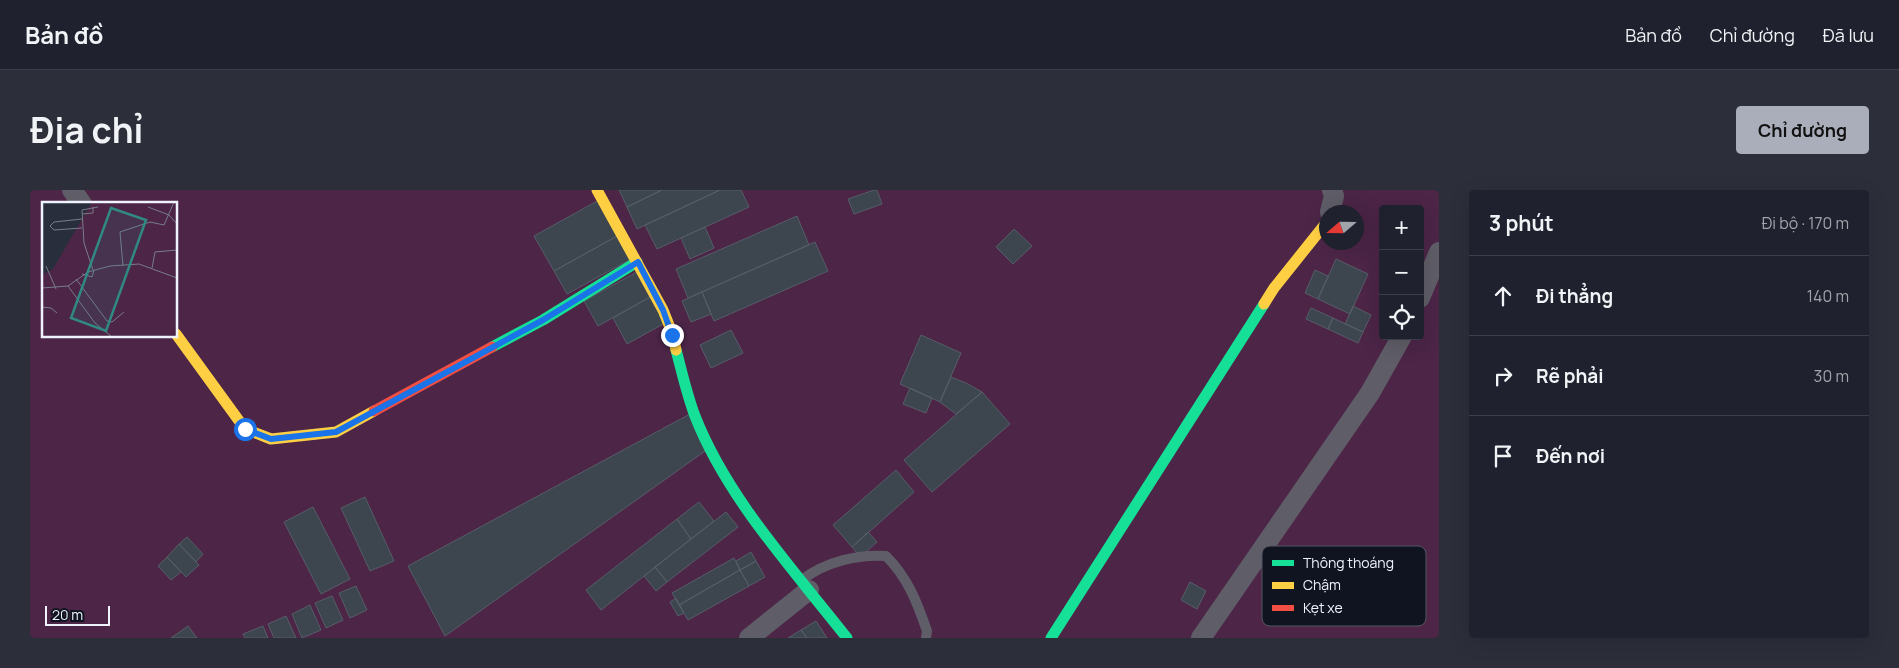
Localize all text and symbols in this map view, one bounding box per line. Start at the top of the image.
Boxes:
text: Bản đồ [25,18,103,51]
text: Bản đồ [1625,23,1682,47]
text: Chỉ đường [1710,23,1795,47]
text: Đã lưu [1823,23,1874,47]
text: Địa chỉ [30,106,143,154]
button: Chỉ đường [1736,106,1869,154]
inset map [42,202,178,338]
north arrow [1319,205,1364,250]
map controls [1379,205,1424,340]
button: + [1379,205,1424,250]
text: 3 phút [1489,209,1554,237]
text: Đi bộ · 170 m [1762,212,1849,234]
button: − [1379,250,1424,295]
icon: ahead [1489,282,1517,310]
text: Đi thẳng [1536,283,1613,309]
text: 140 m [1807,285,1849,307]
button: locate [1379,295,1424,340]
route end [661,324,684,347]
icon: right [1489,362,1517,390]
text: Rẽ phải [1536,363,1604,389]
text: 30 m [1814,365,1849,387]
route start [234,418,257,441]
icon: arrive [1489,442,1517,470]
text: Đến nơi [1536,443,1605,469]
legend [1262,546,1426,626]
text: Thông thoáng [1303,553,1394,572]
text: Chậm [1303,575,1341,594]
text: Kẹt xe [1303,598,1343,617]
scale bar [45,603,110,626]
text: 20 m [52,605,83,624]

